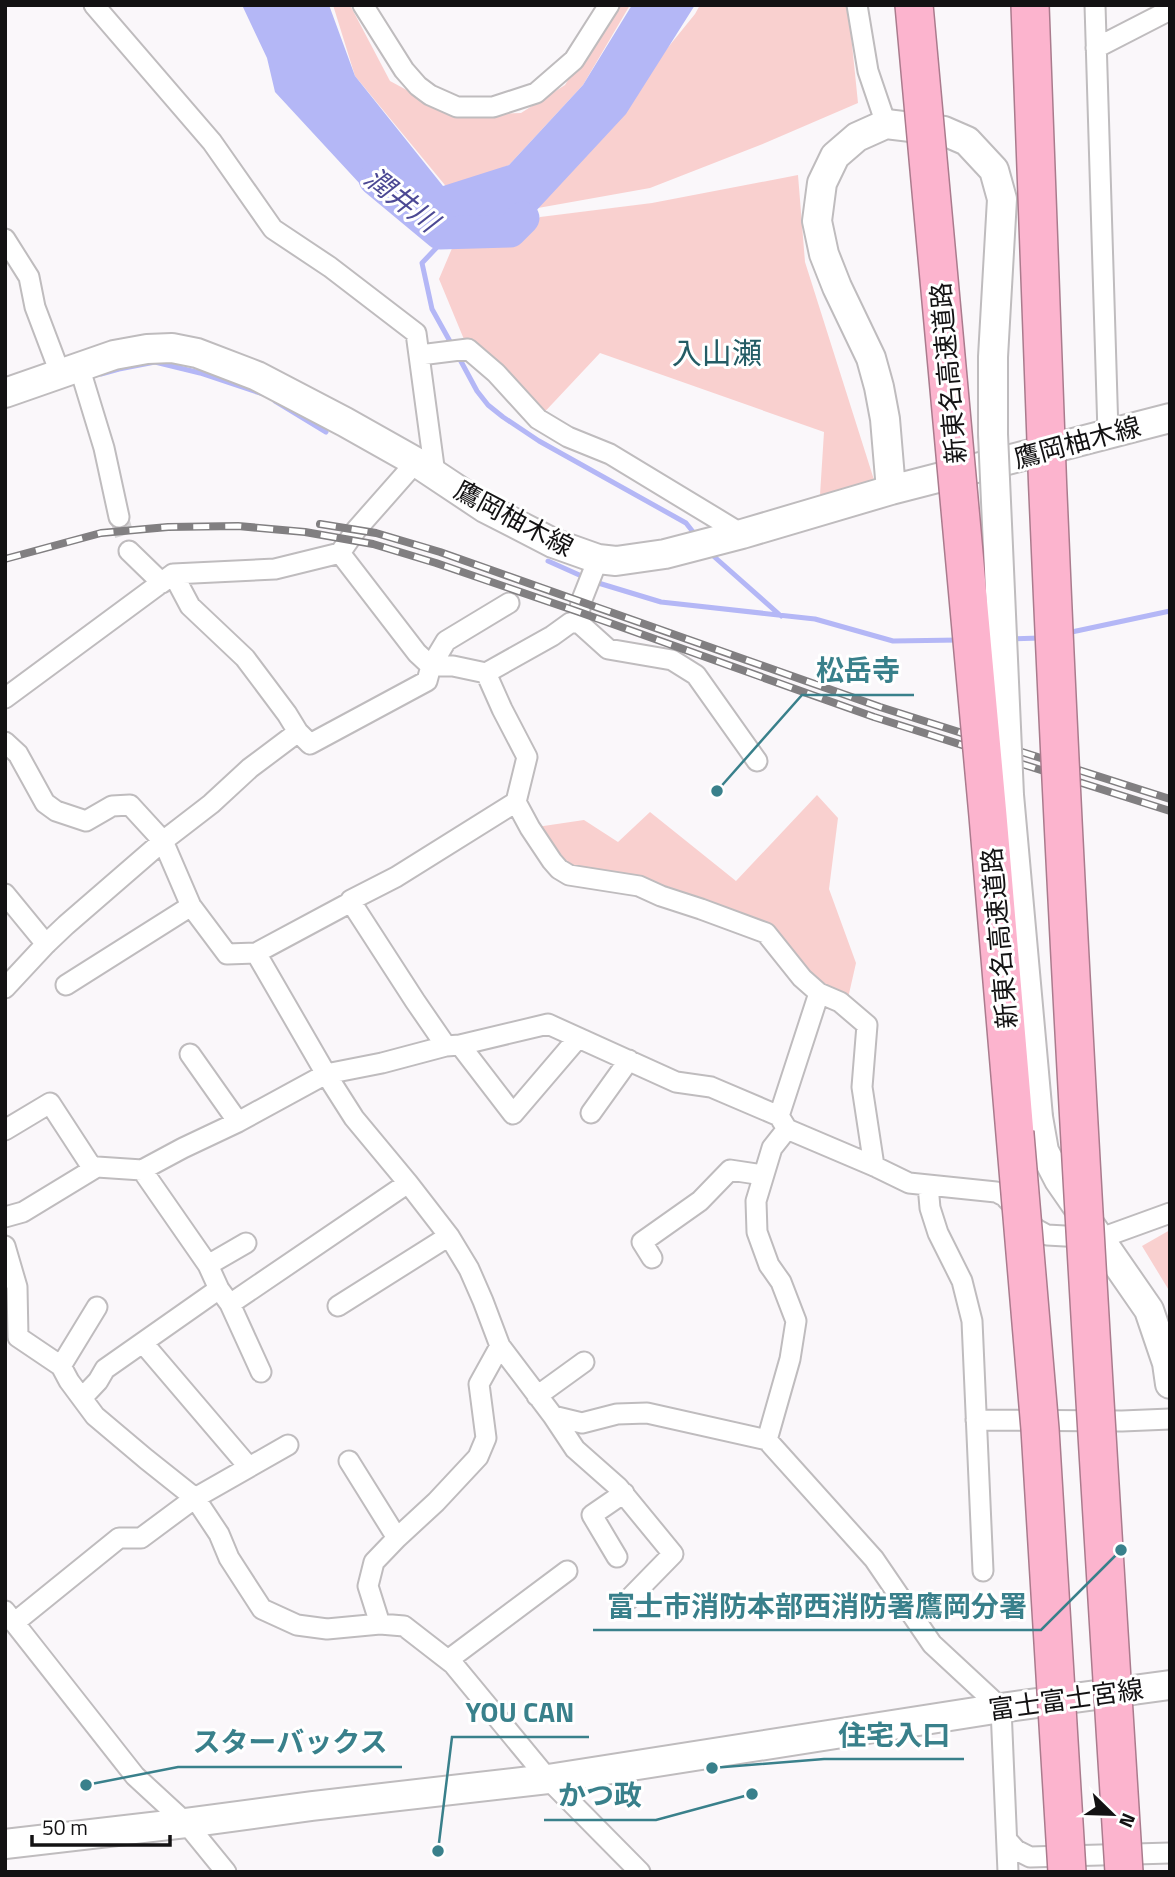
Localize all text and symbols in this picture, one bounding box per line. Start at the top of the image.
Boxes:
water label: 潤井川 [356,156,451,244]
street label: 新東名高速道路 [921,281,975,465]
district label: 入山瀬 [672,330,762,376]
street label: 鷹岡柚木線 [1009,406,1145,478]
street label: 鷹岡柚木線 [447,470,581,566]
callout: 松岳寺 [802,646,914,695]
text: 松岳寺 [816,648,900,691]
street label: 新東名高速道路 [972,846,1026,1030]
callout: 富士市消防本部西消防署鷹岡分署 [593,1581,1041,1630]
text: 富士市消防本部西消防署鷹岡分署 [607,1584,1027,1627]
street label: 富士富士宮線 [986,1669,1146,1729]
callout: YOU CAN [452,1688,589,1737]
text: YOU CAN [465,1690,575,1733]
callout: 住宅入口 [824,1710,964,1759]
text: 住宅入口 [838,1713,950,1756]
callout: スターバックス [178,1718,402,1767]
text: スターバックス [193,1720,387,1763]
callout: かつ政 [544,1771,656,1820]
text: かつ政 [558,1773,642,1816]
north arrow [1077,1779,1147,1849]
scale bar [32,1804,170,1848]
text: N [1112,1809,1144,1833]
text: 50 m [42,1811,88,1843]

